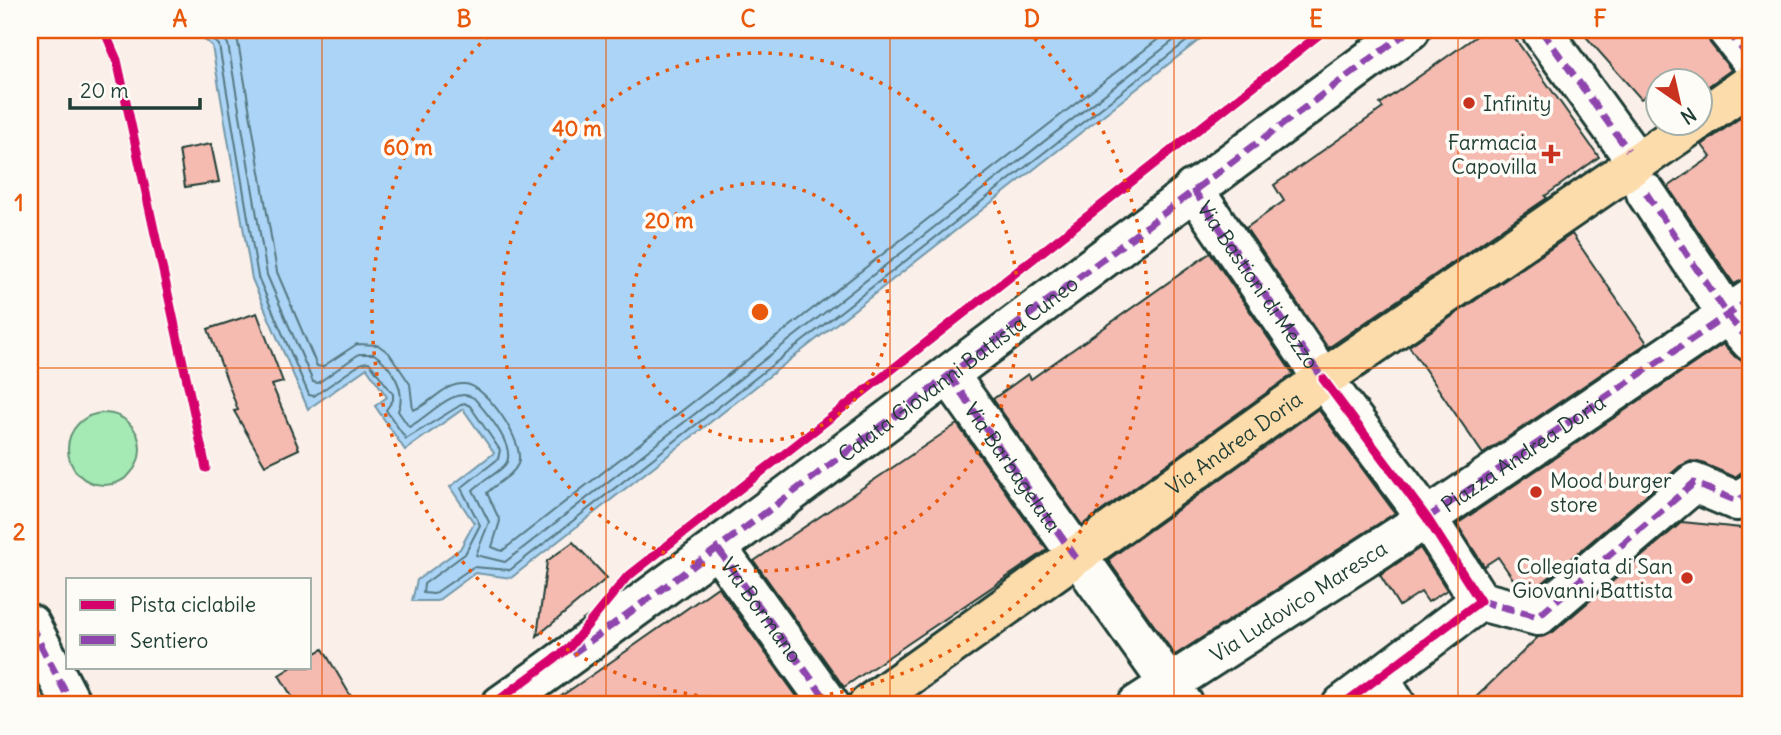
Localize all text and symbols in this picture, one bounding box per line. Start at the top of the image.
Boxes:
text: A [173,4,188,33]
text: B [456,4,472,33]
text: C [740,4,756,33]
text: D [1024,4,1040,33]
text: E [1309,4,1323,33]
text: F [1593,4,1607,33]
scale bar [70,66,200,110]
north arrow [1644,66,1714,136]
text: 20 m [80,77,129,104]
place label: Infinity [1483,90,1552,117]
marker: Infinity [1461,95,1477,111]
text: N [1676,102,1701,130]
text: 40 m [552,115,602,142]
place label: Farmacia Capovilla [1448,129,1537,180]
text: 60 m [383,134,433,161]
marker: Farmacia Capovilla [1543,146,1559,162]
text: 1 [14,188,24,217]
street label: Via Bastioni di Mezzo [1192,196,1325,374]
text: 20 m [645,207,694,234]
street label: Calata Giovanni Battista Cuneo [832,269,1083,468]
centre of rings [748,300,772,324]
street label: Via Andrea Doria [1160,385,1307,501]
street label: Piazza Andrea Doria [1436,388,1610,518]
street label: Via Barbagelata [959,397,1067,537]
place label: Mood burger store [1550,467,1672,518]
marker: Mood burger store [1528,484,1544,500]
text: 2 [13,517,26,546]
street label: Via Ludovico Maresca [1205,534,1392,668]
street label: Via Bormano [715,552,809,668]
place label: Collegiata di San Giovanni Battista [1512,553,1673,604]
marker: Collegiata di San Giovanni Battista [1679,570,1695,586]
legend [66,578,312,668]
text: Pista ciclabile [130,591,256,618]
text: Sentiero [130,627,208,654]

